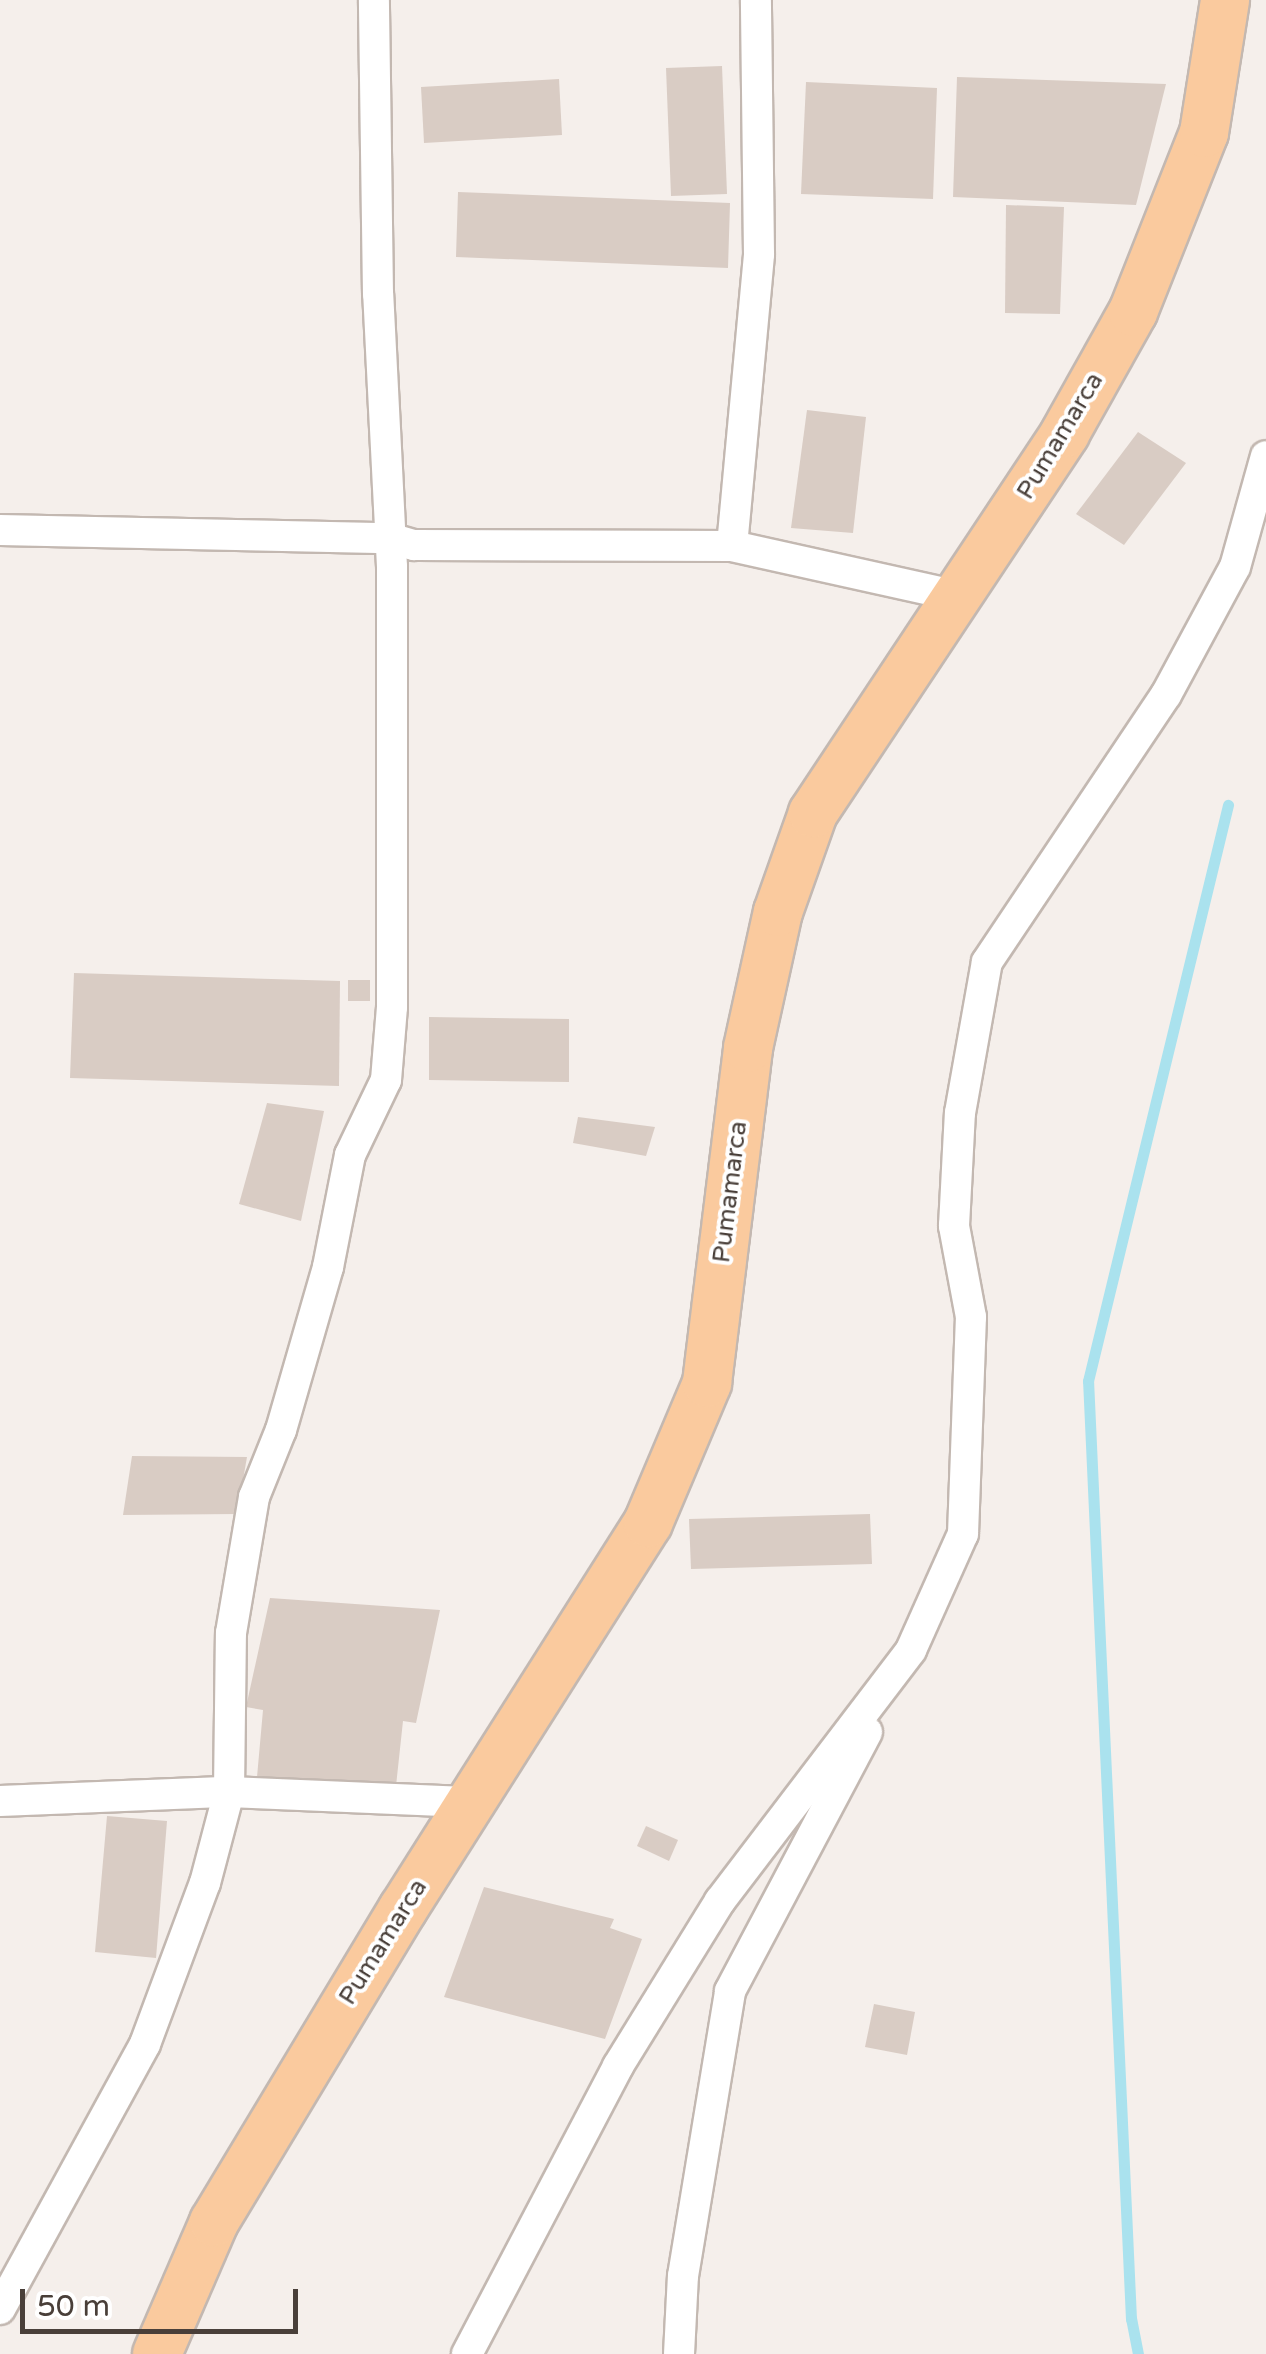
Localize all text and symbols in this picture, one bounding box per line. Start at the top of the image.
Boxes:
street label: Pumamarca [1010,367,1110,505]
street label: Pumamarca [706,1119,754,1265]
street label: Pumamarca [333,1874,433,2010]
scale bar [25,2269,302,2331]
text: 50 m [37,2288,110,2325]

